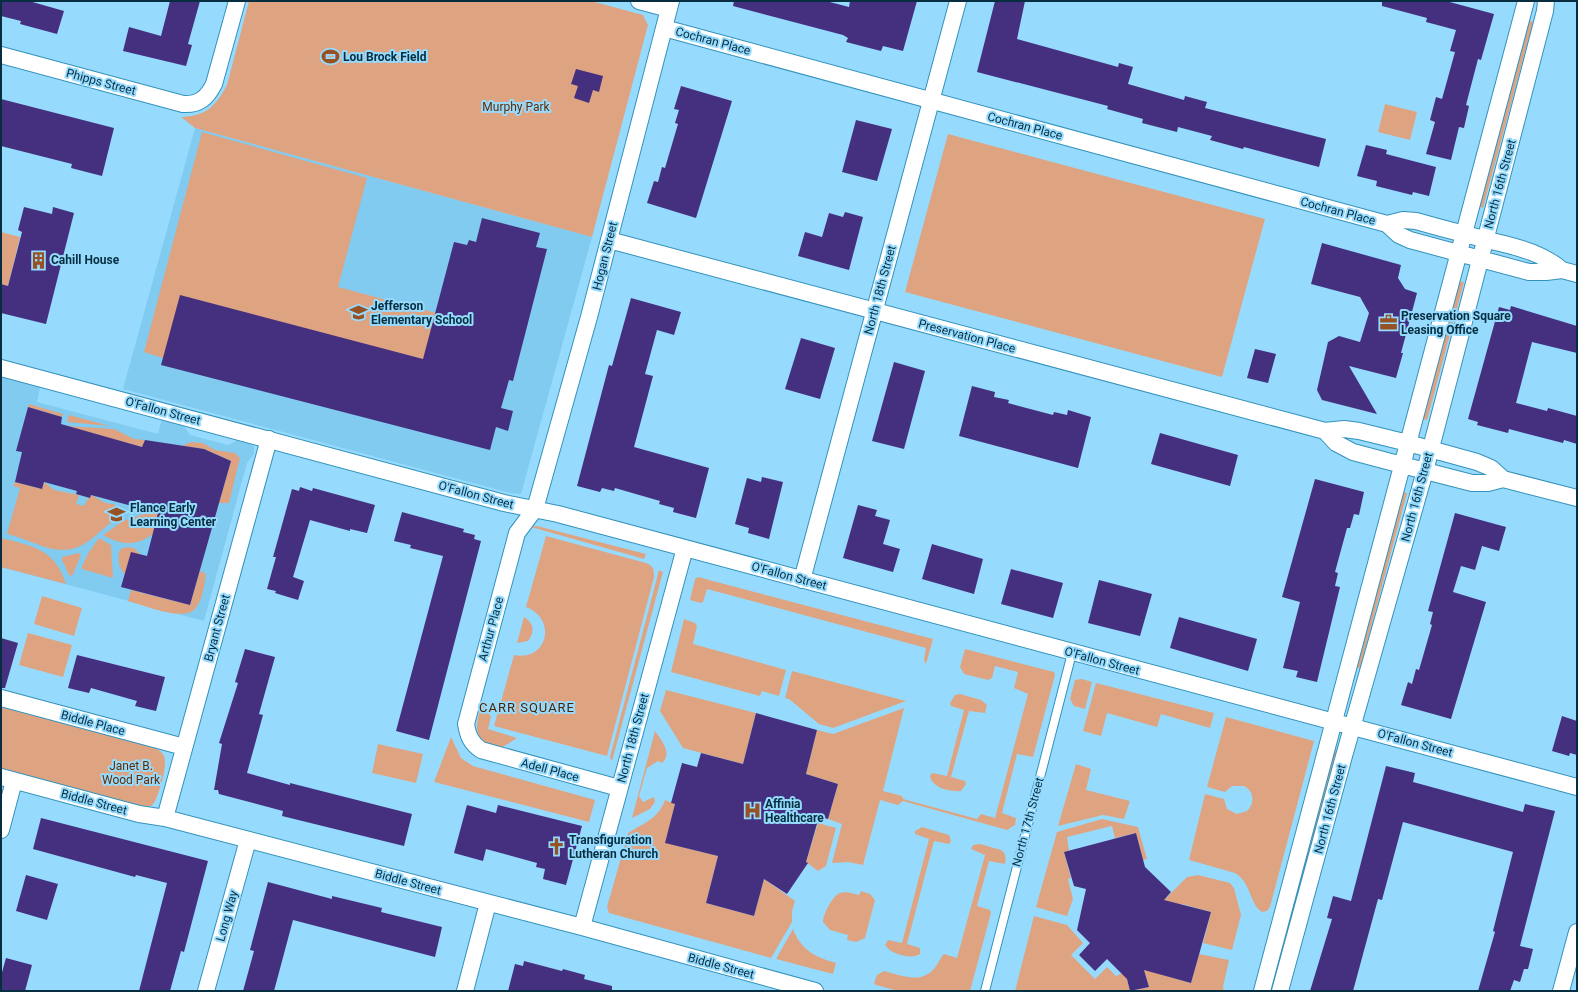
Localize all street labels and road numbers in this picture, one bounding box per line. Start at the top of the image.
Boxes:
street label: Cochran Place [674,24,752,58]
street label: Phipps Street [65,66,137,98]
street label: Cochran Place [986,109,1064,143]
street label: North 16th Street [1481,138,1519,230]
street label: Cochran Place [1299,194,1377,228]
street label: Hogan Street [590,220,620,292]
street label: North 18th Street [861,244,899,336]
street label: Preservation Place [917,316,1017,356]
street label: O'Fallon Street [124,394,202,428]
street label: North 16th Street [1398,451,1436,543]
street label: O'Fallon Street [437,478,515,512]
street label: O'Fallon Street [750,559,828,593]
street label: Bryant Street [201,593,233,663]
street label: Arthur Place [476,595,506,663]
street label: O'Fallon Street [1063,644,1141,678]
street label: North 18th Street [614,692,652,784]
street label: Biddle Place [59,708,127,738]
street label: O'Fallon Street [1376,726,1454,760]
street label: Adell Place [519,756,581,784]
street label: North 16th Street [1311,763,1349,855]
street label: North 17th Street [1009,776,1047,868]
street label: Biddle Street [59,786,129,818]
street label: Biddle Street [373,866,443,898]
street label: Long Way [213,889,241,943]
street label: Biddle Street [686,950,756,982]

